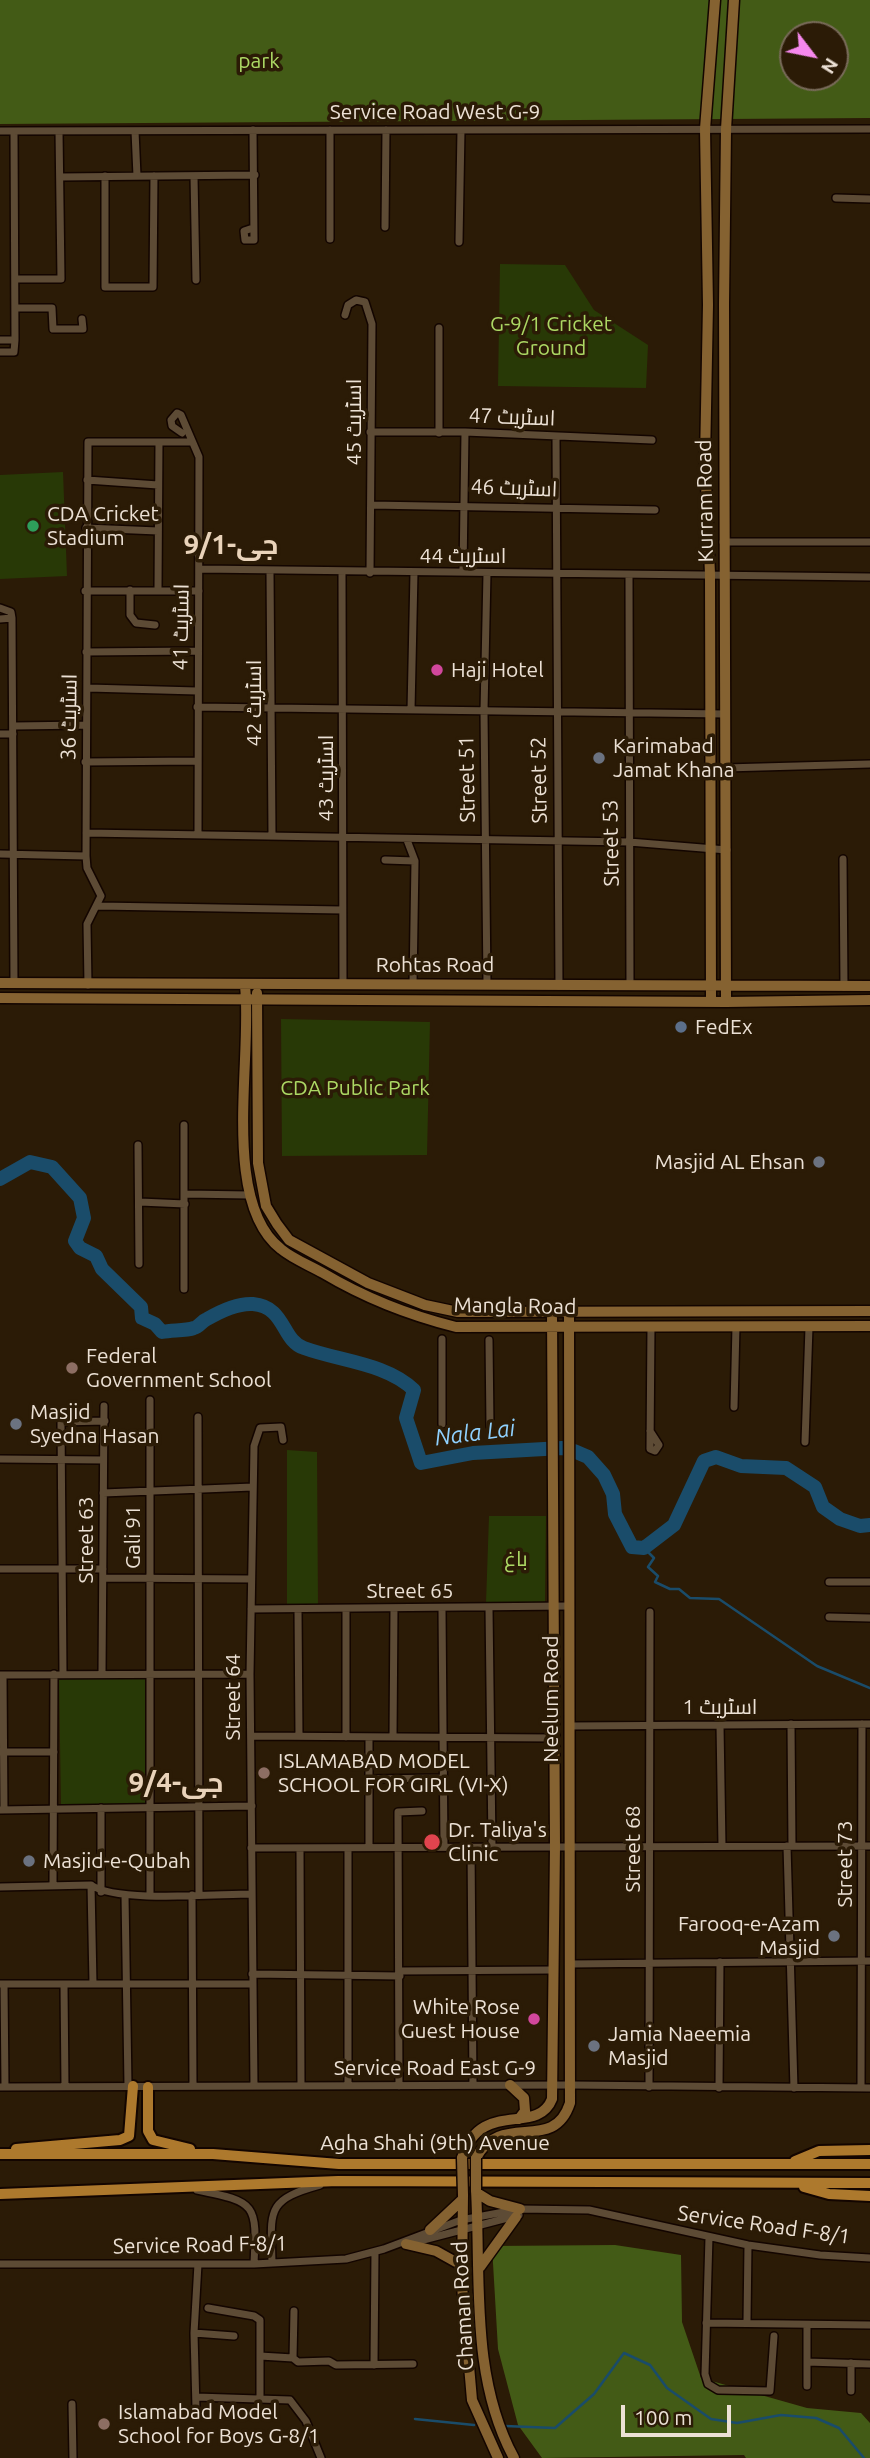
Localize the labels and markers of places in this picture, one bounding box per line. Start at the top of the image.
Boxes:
place label: CDA Cricket Stadium [47,501,159,551]
marker: CDA Cricket Stadium [25,518,41,534]
place label: Haji Hotel [451,657,544,683]
marker: Haji Hotel [429,662,445,678]
place label: Karimabad Jamat Khana [613,733,734,783]
marker: Karimabad Jamat Khana [591,750,607,766]
place label: FedEx [695,1014,752,1040]
marker: FedEx [673,1019,689,1035]
place label: Masjid AL Ehsan [655,1149,805,1175]
marker: Masjid AL Ehsan [811,1154,827,1170]
place label: Federal Government School [86,1343,272,1393]
marker: Federal Government School [64,1360,80,1376]
place label: Masjid Syedna Hasan [30,1399,160,1449]
marker: Masjid Syedna Hasan [8,1416,24,1432]
place label: ISLAMABAD MODEL SCHOOL FOR GIRL (VI-X) [278,1748,509,1798]
marker: ISLAMABAD MODEL SCHOOL FOR GIRL (VI-X) [256,1765,272,1781]
place label: Dr. Taliya's Clinic [448,1817,547,1867]
marker: Dr. Taliya's Clinic [422,1832,442,1852]
place label: Masjid-e-Qubah [43,1848,191,1874]
marker: Masjid-e-Qubah [21,1853,37,1869]
place label: Farooq-e-Azam Masjid [678,1911,820,1961]
marker: Farooq-e-Azam Masjid [826,1928,842,1944]
place label: White Rose Guest House [401,1994,520,2044]
marker: White Rose Guest House [526,2011,542,2027]
place label: Jamia Naeemia Masjid [608,2021,751,2071]
marker: Jamia Naeemia Masjid [586,2038,602,2054]
place label: Islamabad Model School for Boys G-8/1 [118,2399,320,2449]
marker: Islamabad Model School for Boys G-8/1 [96,2416,112,2432]

